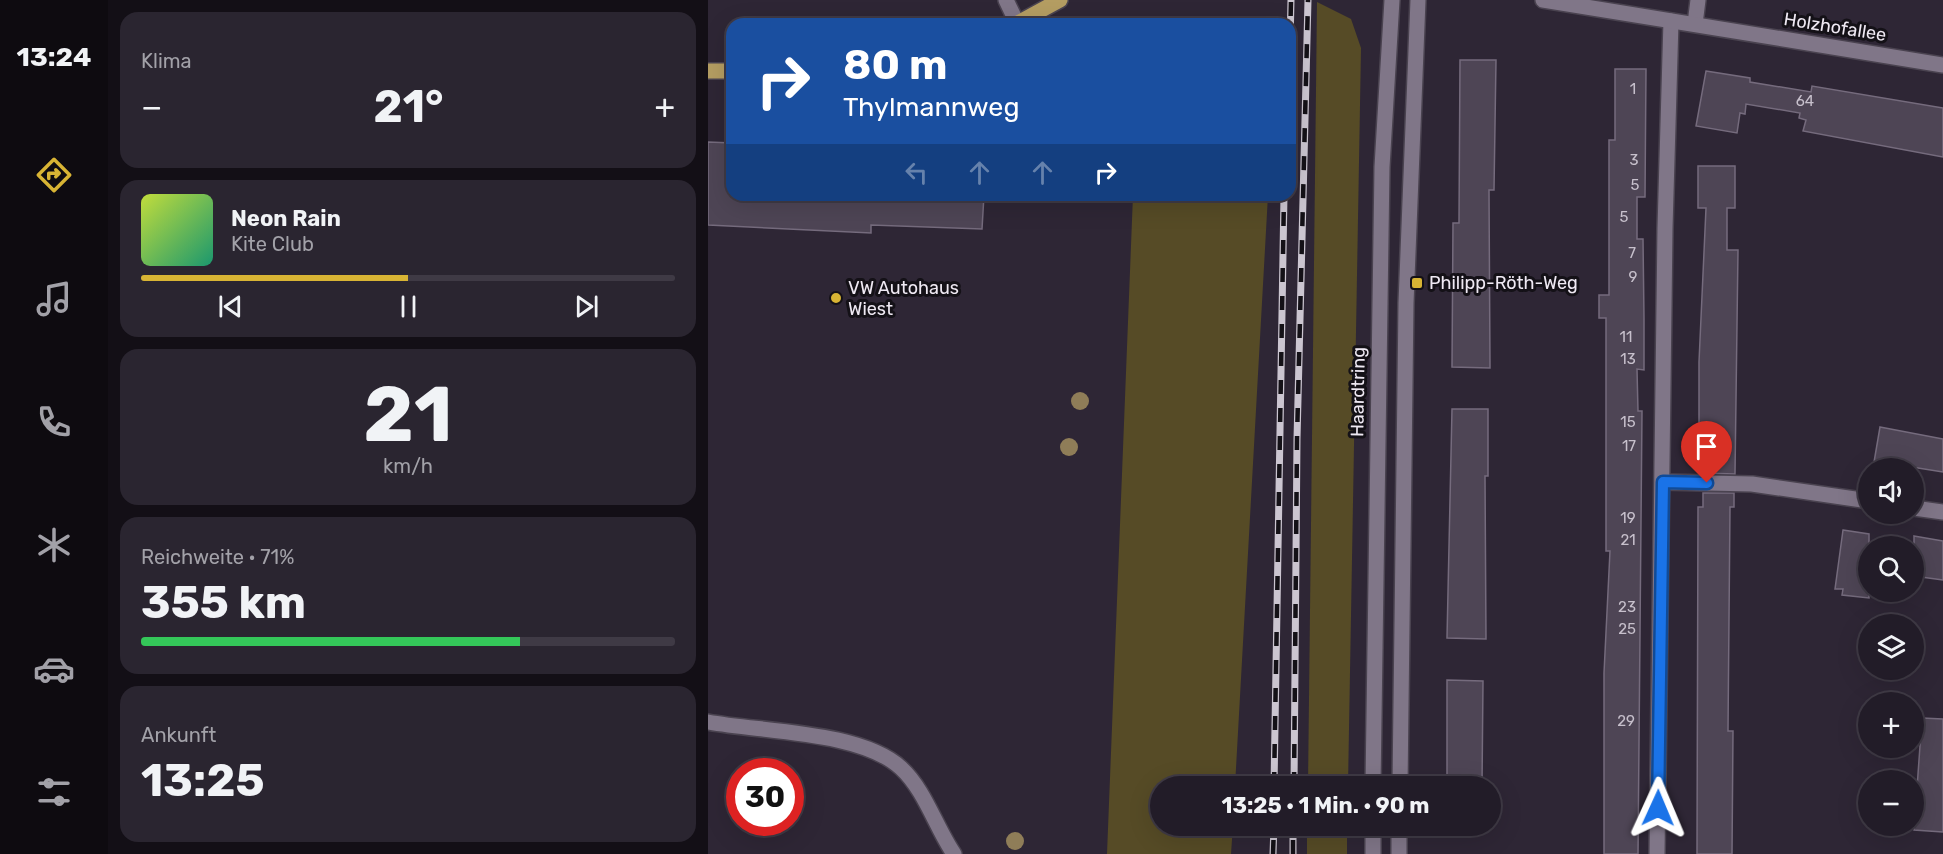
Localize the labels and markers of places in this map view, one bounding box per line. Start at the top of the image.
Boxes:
place label: Philipp-Röth-Weg [1429,272,1578,294]
marker: Philipp-Röth-Weg [1410,276,1424,290]
place label: VW Autohaus Wiest [848,277,959,320]
marker: VW Autohaus Wiest [829,291,843,305]
pin [1681,421,1732,483]

